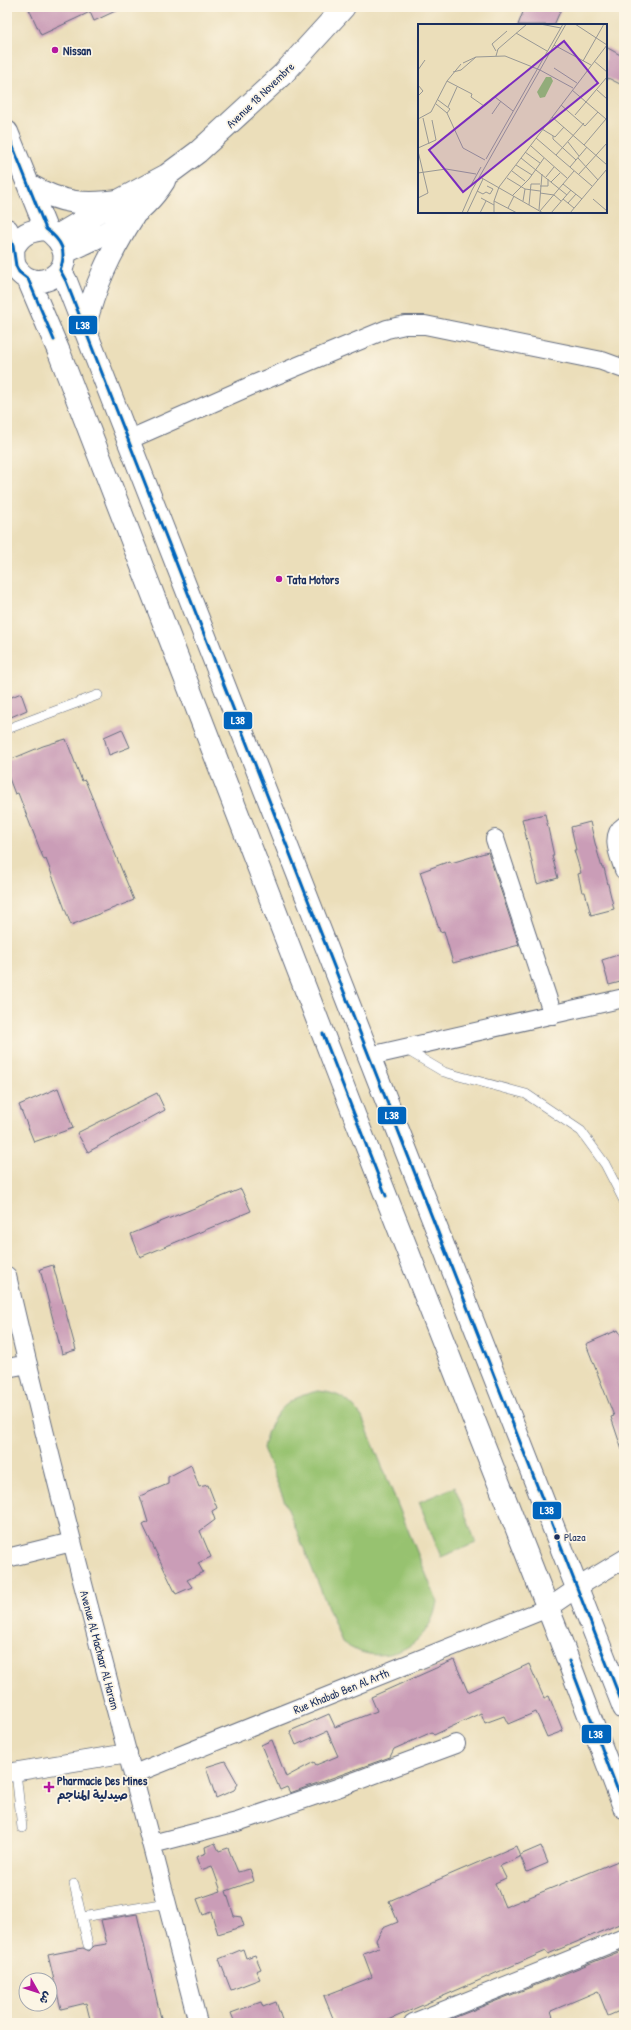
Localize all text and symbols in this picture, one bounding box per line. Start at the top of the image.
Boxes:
inset map [418,24,607,213]
place label: Nissan [63,42,92,59]
marker: Nissan [50,45,60,55]
street label: Avenue 18 Novembre [222,58,298,132]
line badge: L38 [68,315,98,335]
text: L38 [76,318,90,332]
place label: Tata Motors [286,571,339,588]
marker: Tata Motors [274,574,284,584]
line badge: L38 [223,711,253,730]
text: L38 [231,713,245,727]
line badge: L38 [377,1106,407,1125]
text: L38 [385,1108,399,1122]
line badge: L38 [532,1501,562,1520]
text: L38 [540,1503,554,1517]
place label: Plaza [564,1530,586,1544]
marker: Plaza [552,1532,562,1542]
street label: Avenue Al Machaar Al Haram [76,1588,124,1712]
street label: Rue Khabab Ben Al Arth [291,1664,391,1718]
line badge: L38 [581,1724,612,1744]
text: L38 [589,1727,603,1741]
place label: Pharmacie Des Mines صيدلية المناجم [57,1772,148,1804]
marker: Pharmacie Des Mines صيدلية المناجم [44,1782,54,1792]
north arrow [18,1972,58,2012]
text: ش [37,1989,55,2007]

